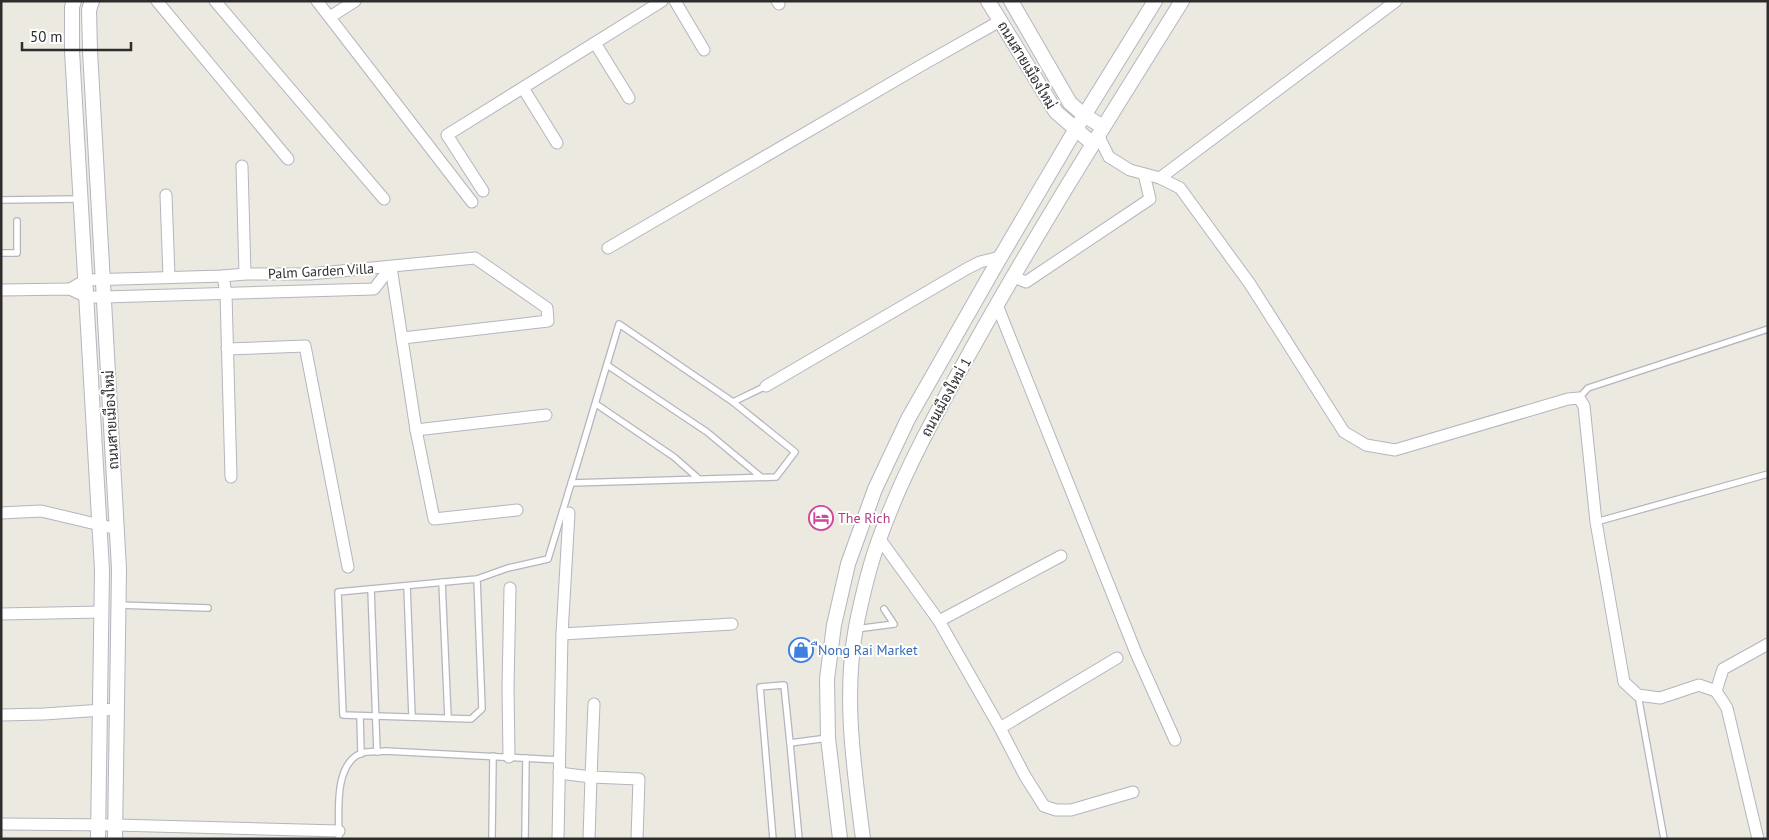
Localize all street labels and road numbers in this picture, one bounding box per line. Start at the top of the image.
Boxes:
street label: ถนนสายเมืองใหม่ [994,18,1060,112]
street label: Palm Garden Villa [268,259,375,283]
street label: ถนนเมืองใหม่ 1 [917,354,975,440]
street label: ถนนสายเมืองใหม่ [99,370,123,470]

